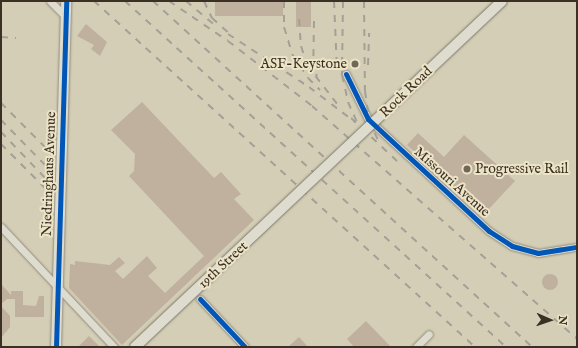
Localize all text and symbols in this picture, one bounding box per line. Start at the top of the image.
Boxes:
place label: ASF-Keystone [260,56,347,72]
marker: ASF-Keystone [350,59,360,69]
street label: Rock Road [376,63,436,121]
street label: Niedringhaus Avenue [38,111,60,237]
street label: Missouri Avenue [411,144,493,220]
place label: Progressive Rail [475,161,568,177]
marker: Progressive Rail [462,164,472,174]
street label: 19th Street [195,238,251,292]
north arrow [530,300,570,340]
text: N [555,315,569,325]

